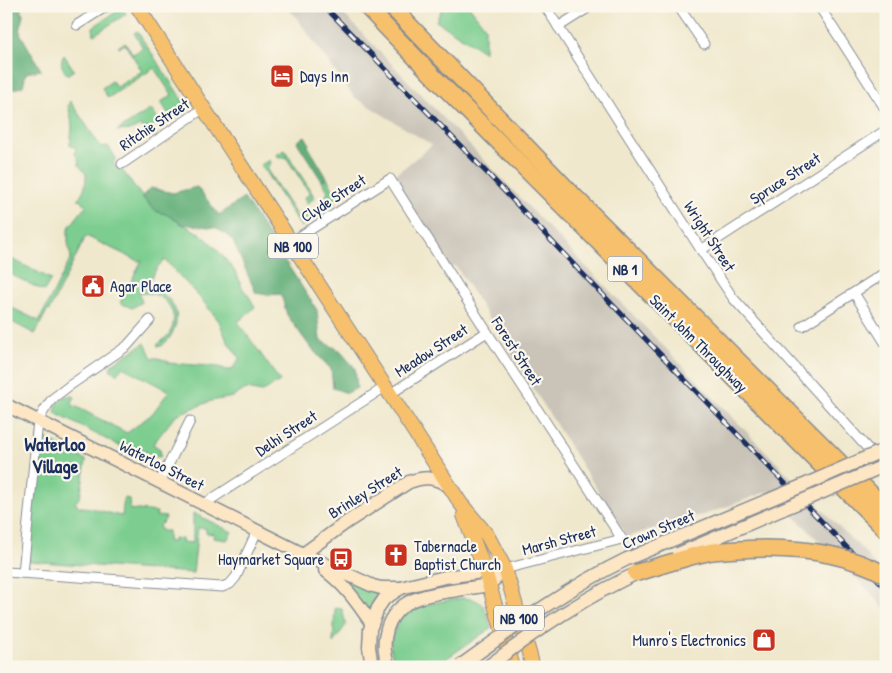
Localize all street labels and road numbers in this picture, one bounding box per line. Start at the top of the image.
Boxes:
street label: Ritchie Street [115,92,194,156]
street label: Spruce Street [745,147,825,209]
street label: Clyde Street [296,169,370,227]
street label: Wright Street [679,197,741,276]
road number: NB 100 [268,234,318,258]
road number: NB 1 [608,256,642,282]
street label: Saint John Throughway [645,289,753,397]
street label: Forest Street [486,312,548,390]
street label: Meadow Street [390,318,472,382]
street label: Delhi Street [251,405,322,461]
street label: Waterloo Street [116,434,209,496]
street label: Brinley Street [324,460,407,523]
street label: Crown Street [618,504,698,554]
street label: Marsh Street [520,519,599,560]
road number: NB 100 [494,606,544,630]

